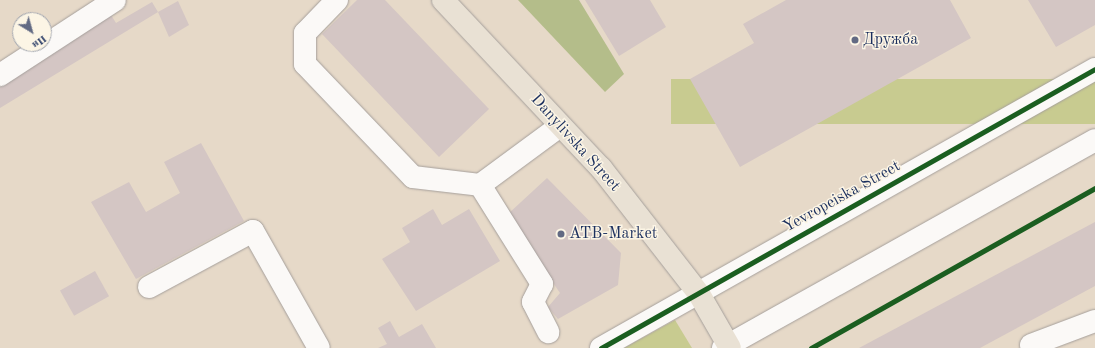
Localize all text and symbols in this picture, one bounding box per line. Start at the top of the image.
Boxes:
north arrow [12,12,52,52]
place label: Дружба [863,30,918,50]
text: Пн [30,32,48,50]
marker: Дружба [850,35,860,45]
street label: Danylivska Street [526,90,624,196]
street label: Yevropeiska Street [780,157,904,237]
place label: ATB-Market [569,224,657,244]
marker: ATB-Market [556,229,566,239]

